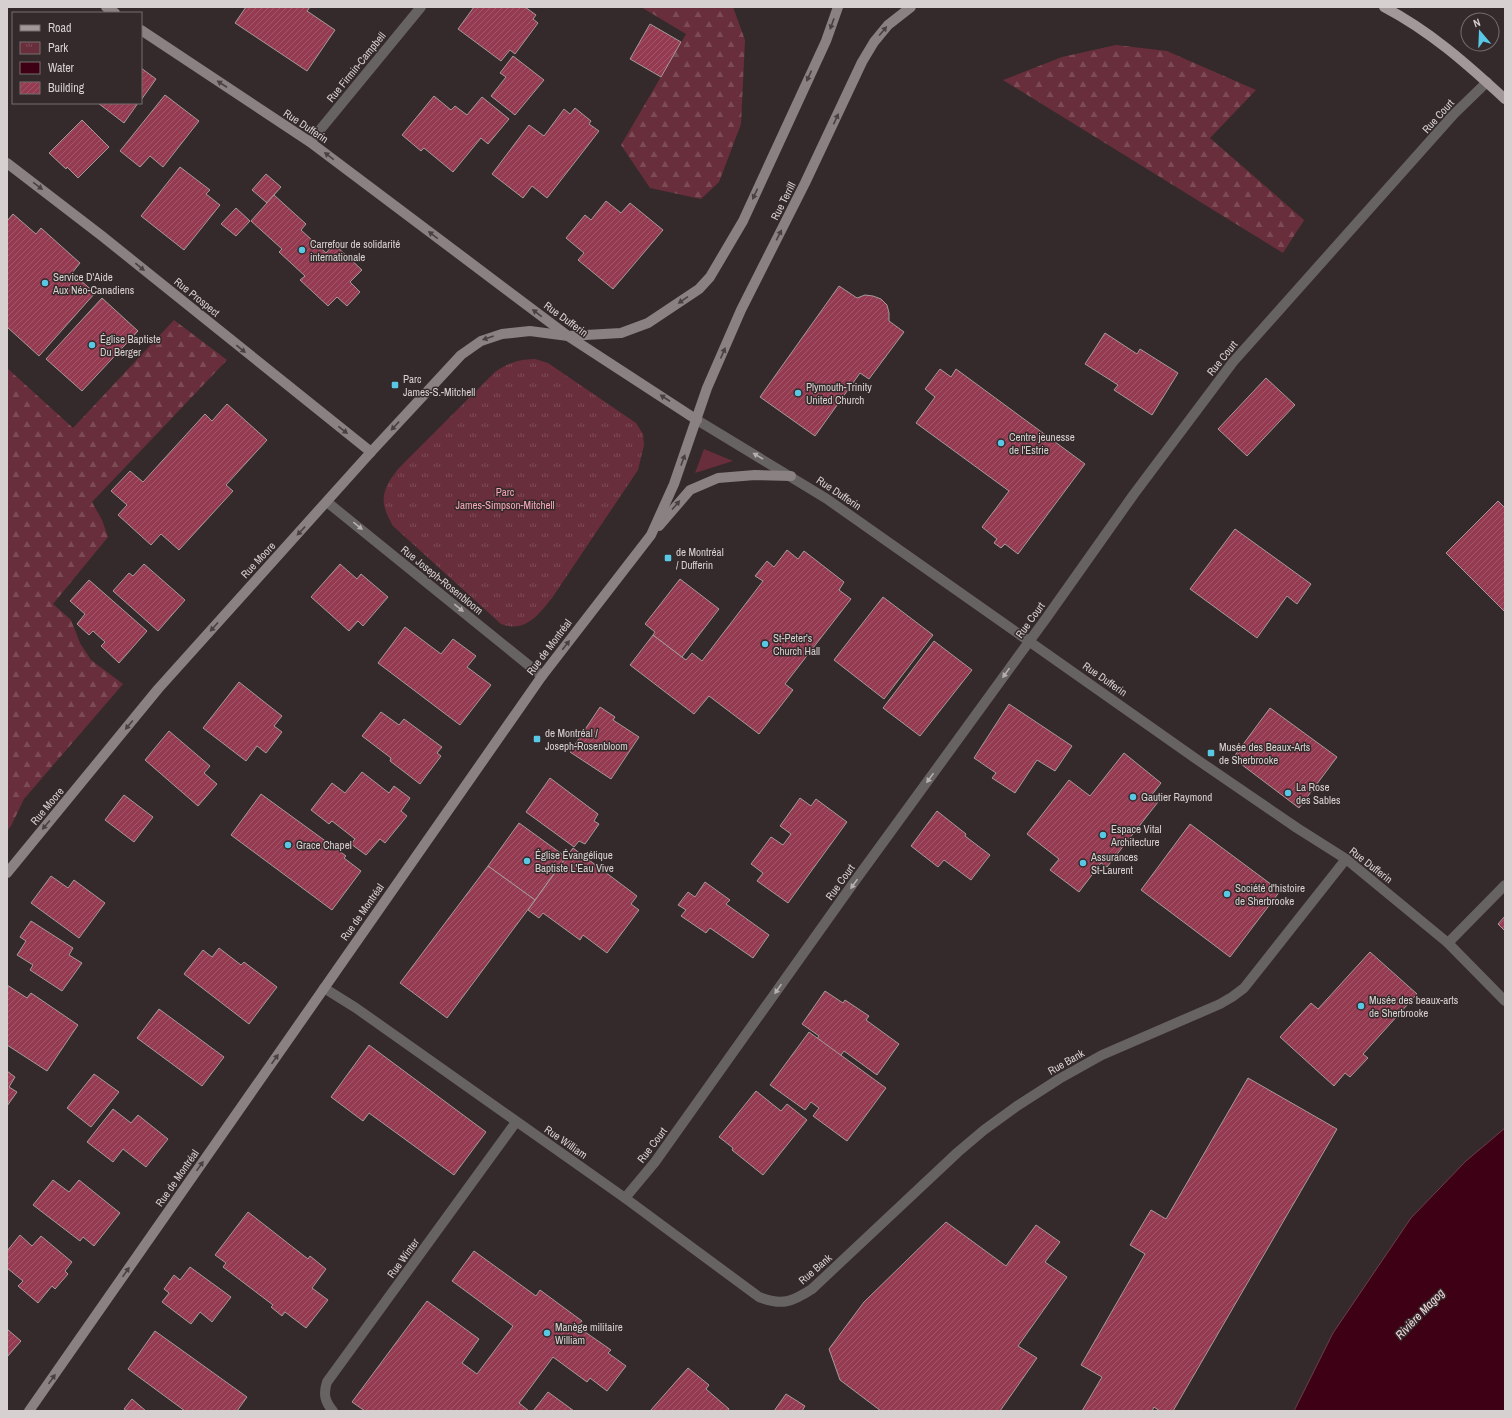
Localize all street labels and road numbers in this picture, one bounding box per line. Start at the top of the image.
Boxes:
street label: Rue Firmin-Campbell [323,29,389,105]
street label: Rue Court [1419,96,1457,136]
street label: Rue Dufferin [281,106,331,146]
street label: Rue Terrill [767,180,799,222]
street label: Rue Prospect [171,274,223,320]
street label: Rue Dufferin [541,298,591,340]
street label: Rue Court [1204,337,1241,378]
street label: Rue Dufferin [814,473,864,513]
street label: Rue Moore [238,539,278,581]
street label: Rue Joseph-Rosenbloom [398,543,486,617]
street label: Rue Court [1012,599,1048,641]
street label: Rue de Montréal [523,616,575,678]
street label: Rue Dufferin [1080,659,1130,699]
street label: Rue Moore [27,784,67,828]
street label: Rue Dufferin [1347,844,1395,886]
street label: Rue Court [822,861,858,903]
street label: Rue de Montréal [337,881,387,943]
street label: Rue Bank [1045,1046,1087,1078]
street label: Rue William [542,1122,590,1162]
street label: Rue Court [634,1124,670,1166]
street label: Rue de Montréal [152,1147,202,1209]
street label: Rue Winter [384,1235,422,1281]
street label: Rue Bank [795,1250,835,1287]

